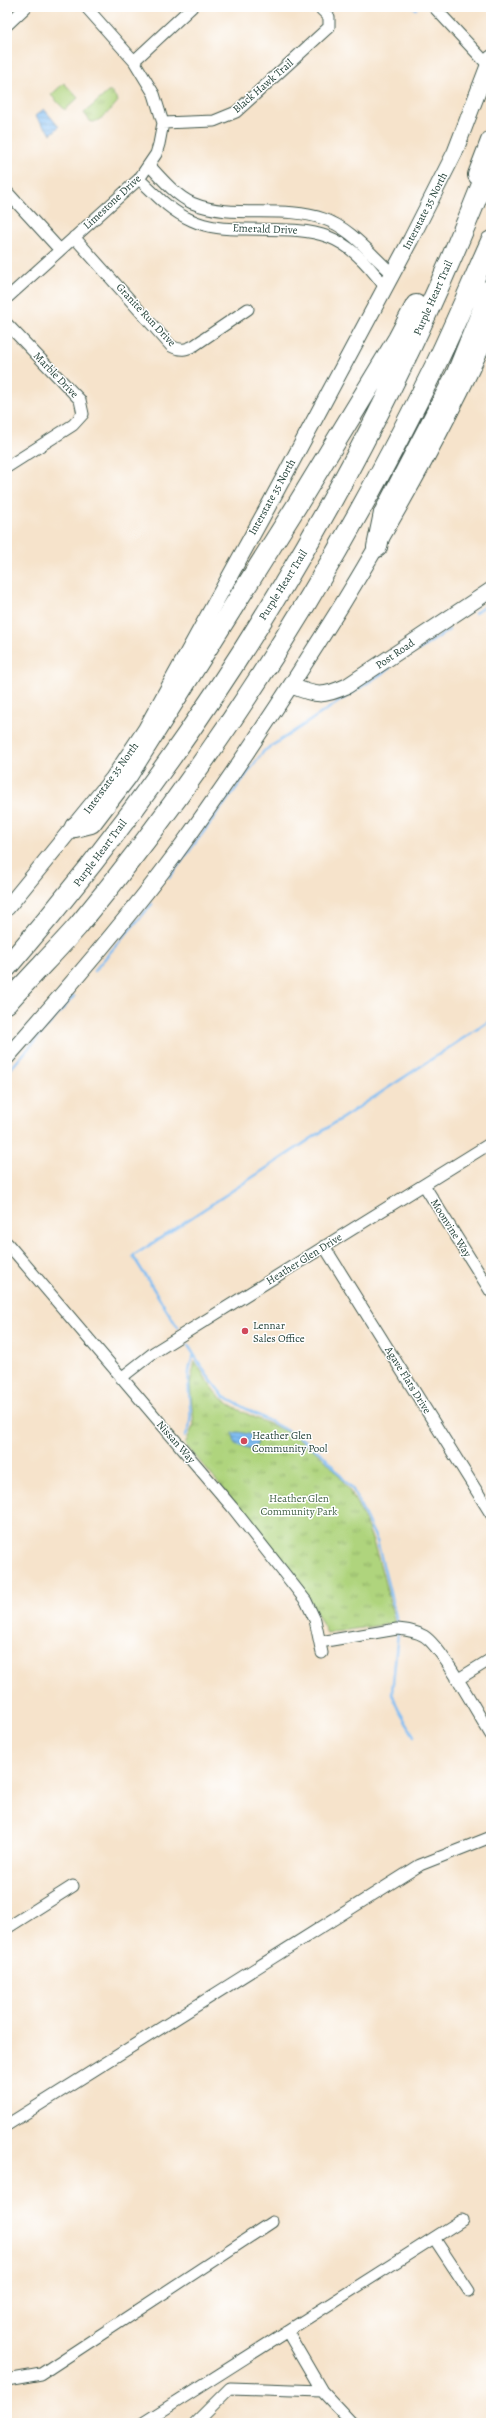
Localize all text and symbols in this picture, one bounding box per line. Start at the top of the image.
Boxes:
street label: Black Hawk Trail [229,55,297,117]
street label: Interstate 35 North [399,170,451,252]
street label: Limestone Drive [80,171,144,233]
street label: Emerald Drive [232,220,298,238]
street label: Purple Heart Trail [410,258,456,338]
street label: Granite Run Drive [113,280,179,350]
street label: Marble Drive [30,349,82,401]
street label: Interstate 35 North [245,456,299,538]
street label: Purple Heart Trail [255,547,311,623]
street label: Post Road [372,635,418,673]
street label: Interstate 35 North [80,739,142,817]
street label: Purple Heart Trail [70,816,130,890]
street label: Moonvine Way [427,1196,475,1260]
street label: Heather Glen Drive [263,1230,345,1288]
place label: Lennar Sales Office [253,1318,305,1346]
marker: Lennar Sales Office [240,1326,250,1336]
street label: Agave Flats Drive [381,1343,435,1417]
street label: Nissan Way [153,1417,199,1467]
place label: Heather Glen Community Pool [252,1428,328,1456]
marker: Heather Glen Community Pool [239,1436,249,1446]
park label: Heather Glen Community Park [261,1491,338,1519]

